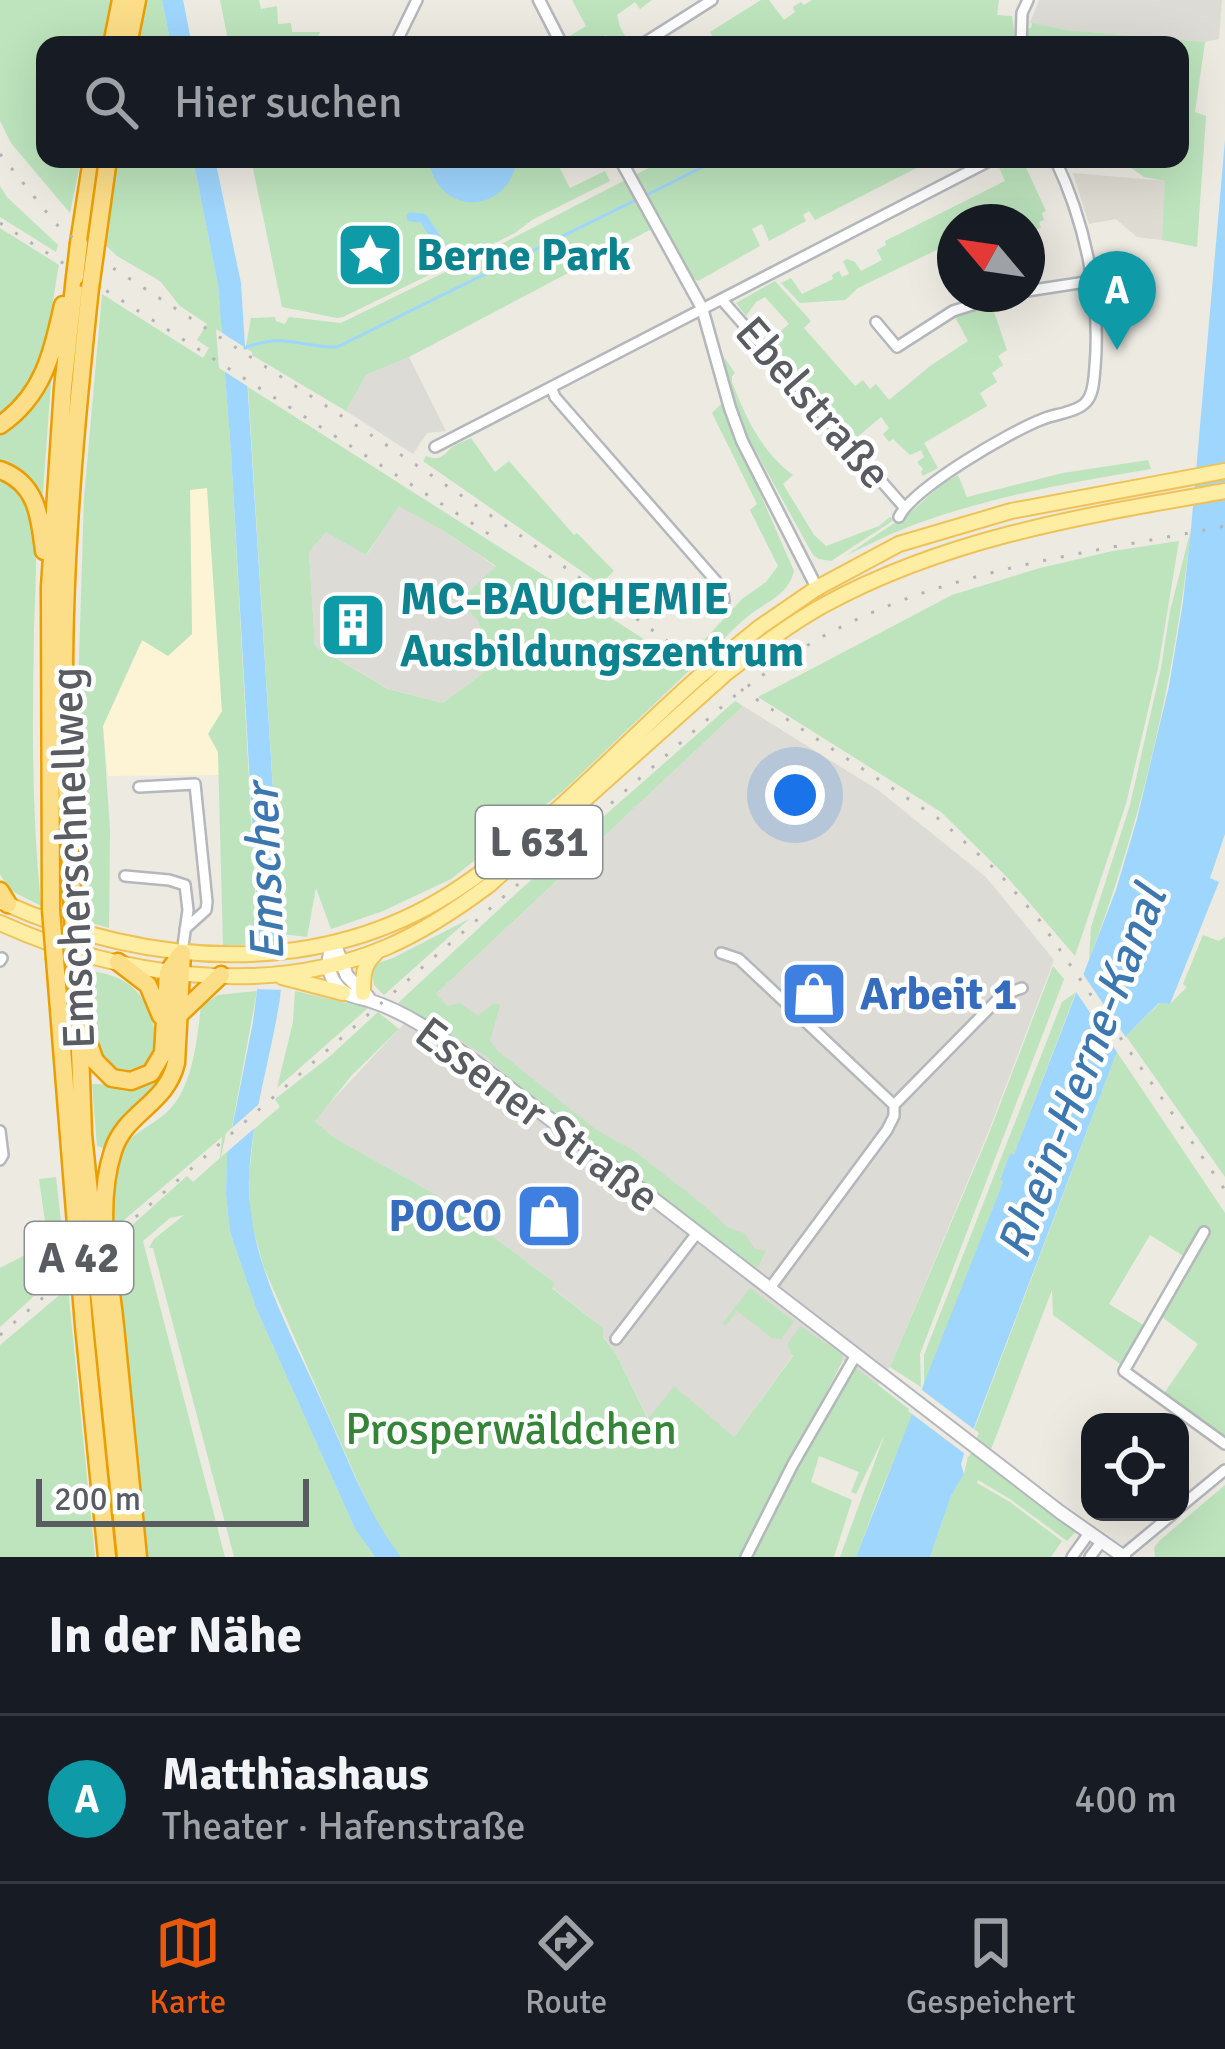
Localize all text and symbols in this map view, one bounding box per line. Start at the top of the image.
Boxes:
search box [36,36,1189,168]
icon: search [78,69,144,135]
text: Hier suchen [174,75,403,130]
north arrow [937,204,1045,312]
place icon: Berne Park [335,220,405,290]
place label: Berne Park [416,228,631,283]
pin: A [1078,251,1156,350]
street label: Ebelstraße [723,306,903,500]
place label: MC-BAUCHEMIE Ausbildungszentrum [400,572,804,679]
building icon: MC-BAUCHEMIE Ausbildungszentrum [318,590,388,660]
street label: Emscherschnellweg [39,666,107,1050]
your location [765,765,825,825]
water label: Emscher [232,777,298,962]
road number: L 631 [476,806,602,878]
water label: Rhein-Herne-Kanal [984,875,1181,1266]
shop icon: Arbeit 1 [779,959,849,1029]
place label: Arbeit 1 [860,967,1017,1022]
street label: Essener Straße [404,1005,670,1225]
shop icon: POCO [514,1181,584,1251]
place label: POCO [388,1189,502,1244]
road number: A 42 [25,1222,133,1294]
park label: Prosperwäldchen [345,1402,677,1457]
map controls [1081,1413,1189,1521]
button: locate [1081,1413,1189,1521]
scale bar [36,1473,309,1526]
text: 200 m [54,1479,141,1520]
text: In der Nähe [48,1604,302,1667]
text: Matthiashaus [162,1747,429,1802]
text: A [75,1775,99,1823]
text: 400 m [1074,1775,1177,1823]
text: Theater · Hafenstraße [162,1802,526,1850]
tab: Karte [149,1910,226,2023]
tab: Route [525,1910,607,2023]
tab: Gespeichert [906,1910,1076,2023]

